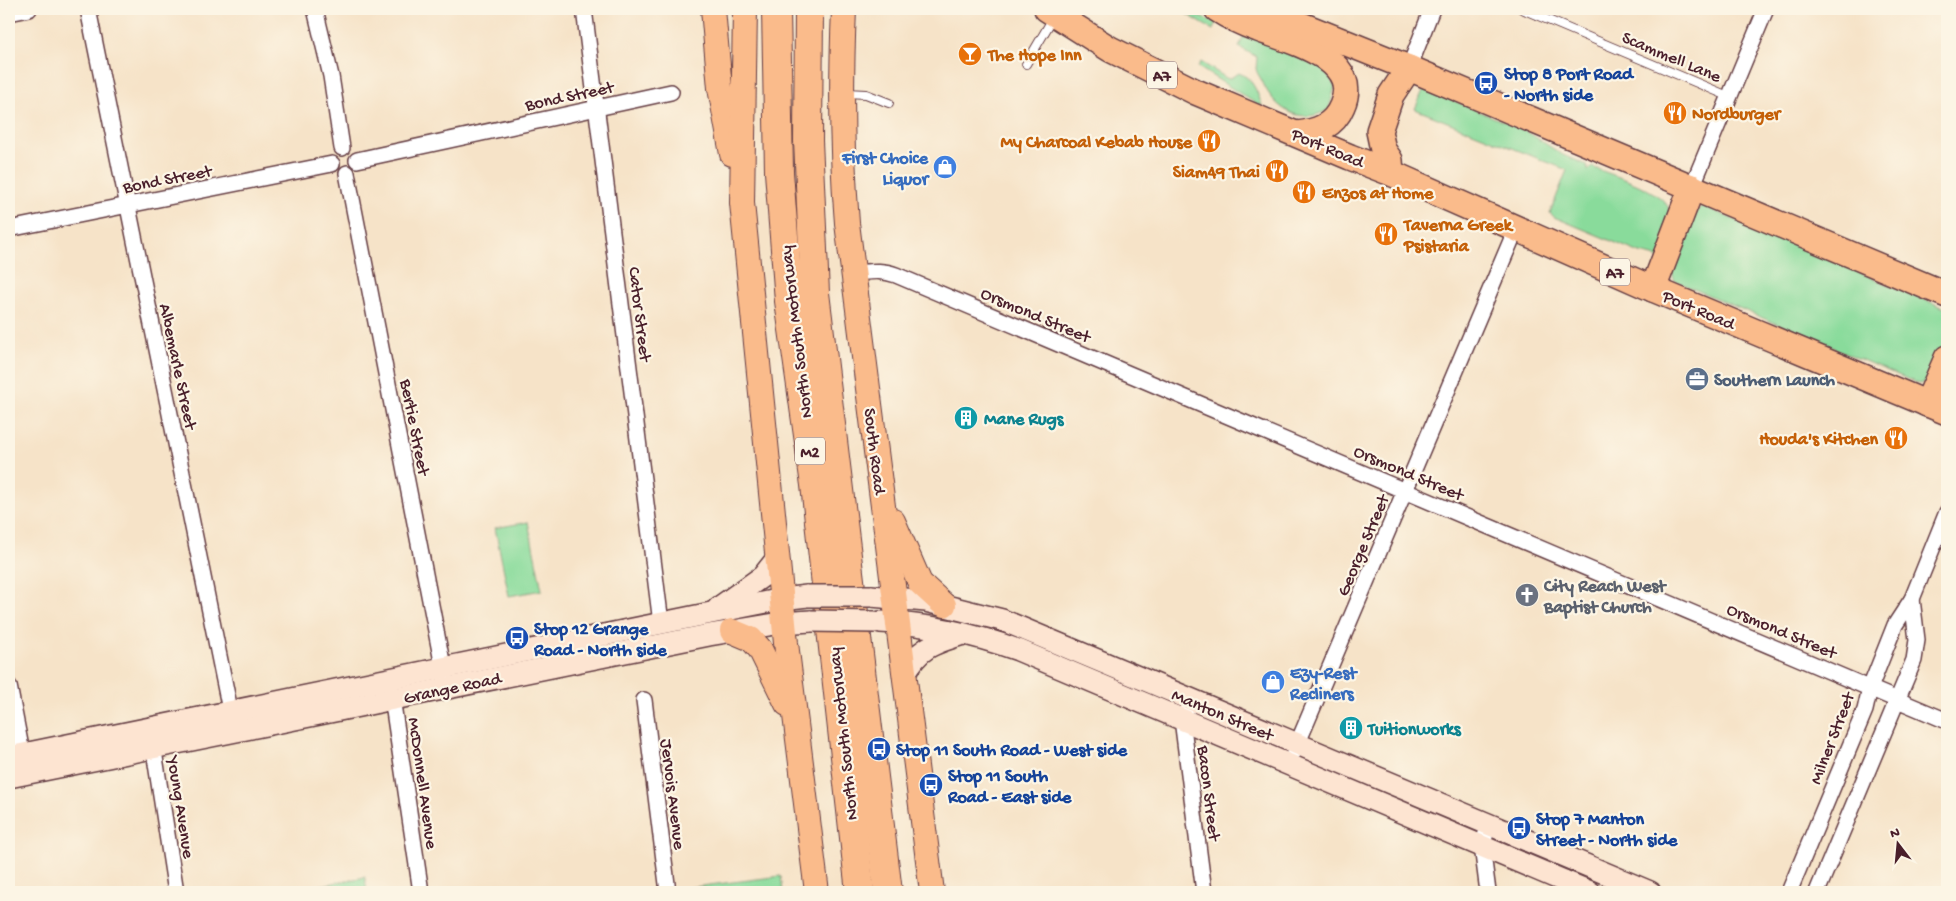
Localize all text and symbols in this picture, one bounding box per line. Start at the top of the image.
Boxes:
street label: Scammell Lane [1618,28,1725,89]
bar icon: The Hope Inn [957,41,983,67]
place label: The Hope Inn [986,46,1082,67]
road number: A7 [1147,62,1177,88]
place label: Stop 8 Port Road - North side [1504,65,1635,107]
bus stop icon: Stop 8 Port Road - North side [1473,70,1499,96]
street label: Bond Street [522,77,617,117]
restaurant icon: Nordburger [1662,100,1688,126]
place label: Nordburger [1692,105,1783,126]
street label: Port Road [1287,124,1368,174]
restaurant icon: My Charcoal Kebab House [1196,128,1222,154]
place label: My Charcoal Kebab House [1000,133,1193,154]
place label: First Choice Liquor [841,149,931,191]
shop icon: First Choice Liquor [932,154,958,180]
restaurant icon: Siam49 Thai [1264,158,1290,184]
street label: Bond Street [120,161,215,200]
place label: Siam49 Thai [1173,163,1260,184]
restaurant icon: Enzos at Home [1291,179,1317,205]
place label: Enzos at Home [1322,184,1434,205]
place label: Taverna Greek Psistaria [1402,216,1514,258]
restaurant icon: Taverna Greek Psistaria [1373,221,1399,247]
street label: North South Motorway [776,244,818,419]
road number: A7 [1600,258,1630,286]
street label: Cator Street [622,266,655,364]
street label: Orsmond Street [977,284,1095,350]
street label: Port Road [1658,286,1739,336]
street label: Albemarle Street [153,302,200,433]
office icon: Southern Launch [1684,366,1710,392]
place label: Southern Launch [1714,371,1835,392]
street label: Bertie Street [394,377,433,479]
building icon: Mane Rugs [953,405,979,431]
street label: South Road [858,407,889,497]
place label: Mane Rugs [984,410,1065,431]
restaurant icon: Houda's Kitchen [1883,425,1909,451]
place label: Houda's Kitchen [1759,430,1878,451]
road number: M2 [795,438,825,464]
street label: Orsmond Street [1350,442,1468,508]
street label: George Street [1334,491,1396,600]
place label: City Reach West Baptist Church [1543,577,1667,619]
church icon: City Reach West Baptist Church [1514,582,1540,608]
street label: Orsmond Street [1723,600,1841,666]
place label: Stop 12 Grange Road - North side [533,620,667,662]
bus stop icon: Stop 12 Grange Road - North side [504,625,530,651]
street label: North South Motorway [825,646,864,821]
place label: Ezy-Rest Recliners [1289,664,1358,706]
street label: Grange Road [402,669,505,710]
shop icon: Ezy-Rest Recliners [1260,669,1286,695]
street label: Manton Street [1168,685,1278,748]
street label: Milner Street [1806,688,1861,788]
building icon: Tuitionworks [1338,715,1364,741]
street label: McDonnell Avenue [402,716,441,851]
place label: Tuitionworks [1366,720,1462,741]
bus stop icon: Stop 11 South Road - West side [866,736,892,762]
street label: Jervois Avenue [654,738,689,852]
place label: Stop 11 South Road - West side [896,741,1128,762]
street label: Bacon Street [1191,744,1224,844]
street label: Young Avenue [161,753,198,861]
place label: Stop 11 South Road - East side [947,767,1072,809]
bus stop icon: Stop 11 South Road - East side [918,772,944,798]
place label: Stop 7 Manton Street - North side [1536,810,1678,852]
bus stop icon: Stop 7 Manton Street - North side [1506,815,1532,841]
north arrow [1874,818,1924,868]
text: N [1888,824,1902,843]

